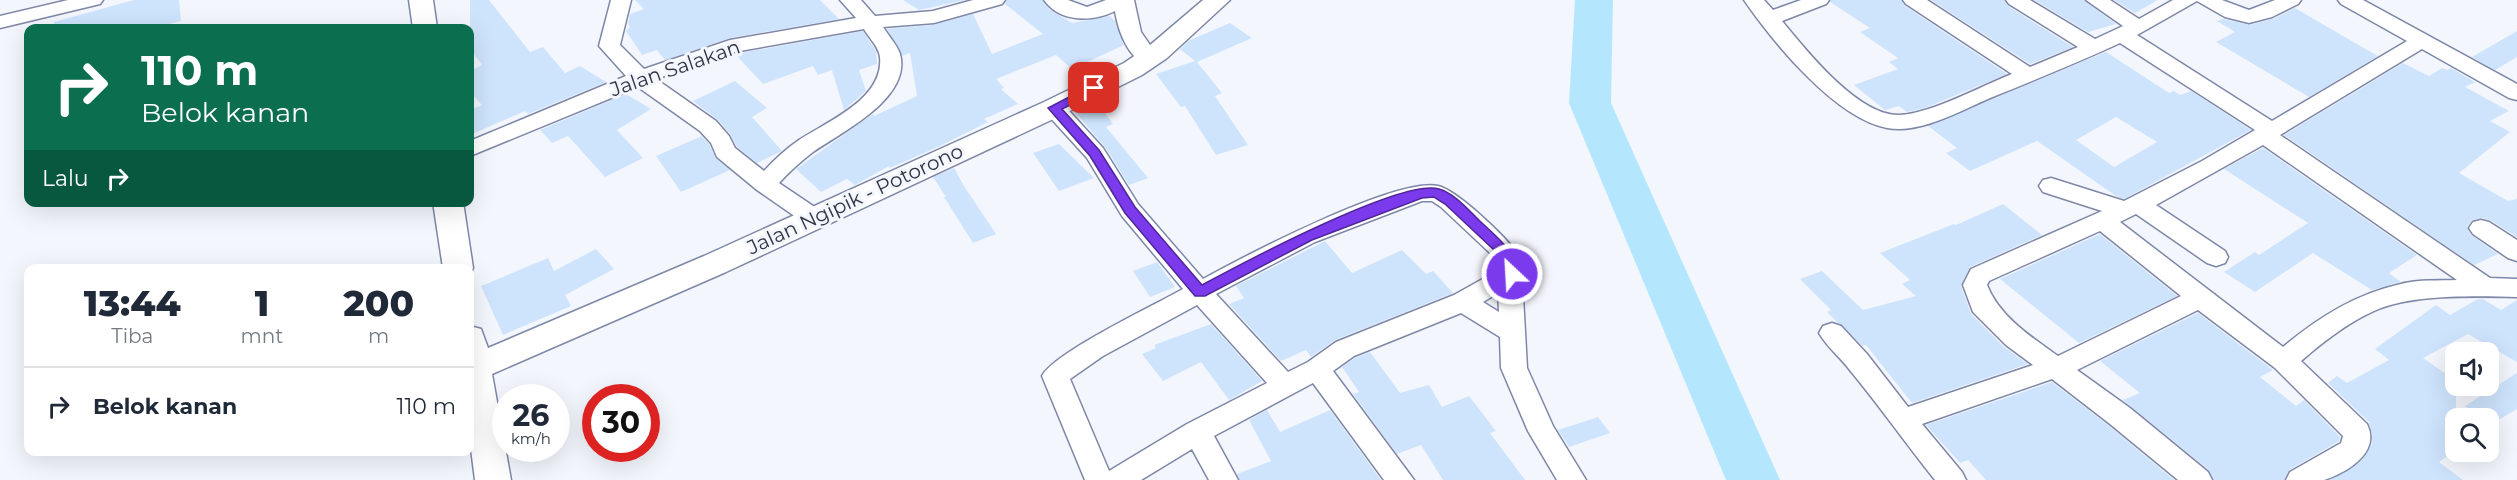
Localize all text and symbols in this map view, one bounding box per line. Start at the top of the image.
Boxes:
street label: Jalan Salakan [606,34,743,102]
text: 110 m [141,44,258,96]
icon: right [42,48,120,126]
pin [1068,62,1119,113]
icon: arrive [1077,71,1110,104]
text: Belok kanan [141,96,309,129]
street label: Jalan Ngipik - Potorono [742,138,967,260]
icon: right [101,162,134,195]
text: Lalu [42,165,89,192]
position arrow [1480,242,1544,306]
text: 13:44 [84,281,181,325]
text: 1 [255,281,269,325]
text: 200 [343,281,414,325]
text: Tiba [111,324,153,348]
text: mnt [241,324,283,348]
text: m [368,324,389,348]
map controls [2445,342,2499,462]
button: sound [2445,342,2499,396]
speed limit sign: 30 [582,384,660,462]
icon: right [42,390,75,423]
text: Belok kanan [93,393,237,420]
text: 110 m [396,393,456,420]
text: 26 [513,397,549,434]
button: search [2445,408,2499,462]
text: km/h [511,429,551,448]

